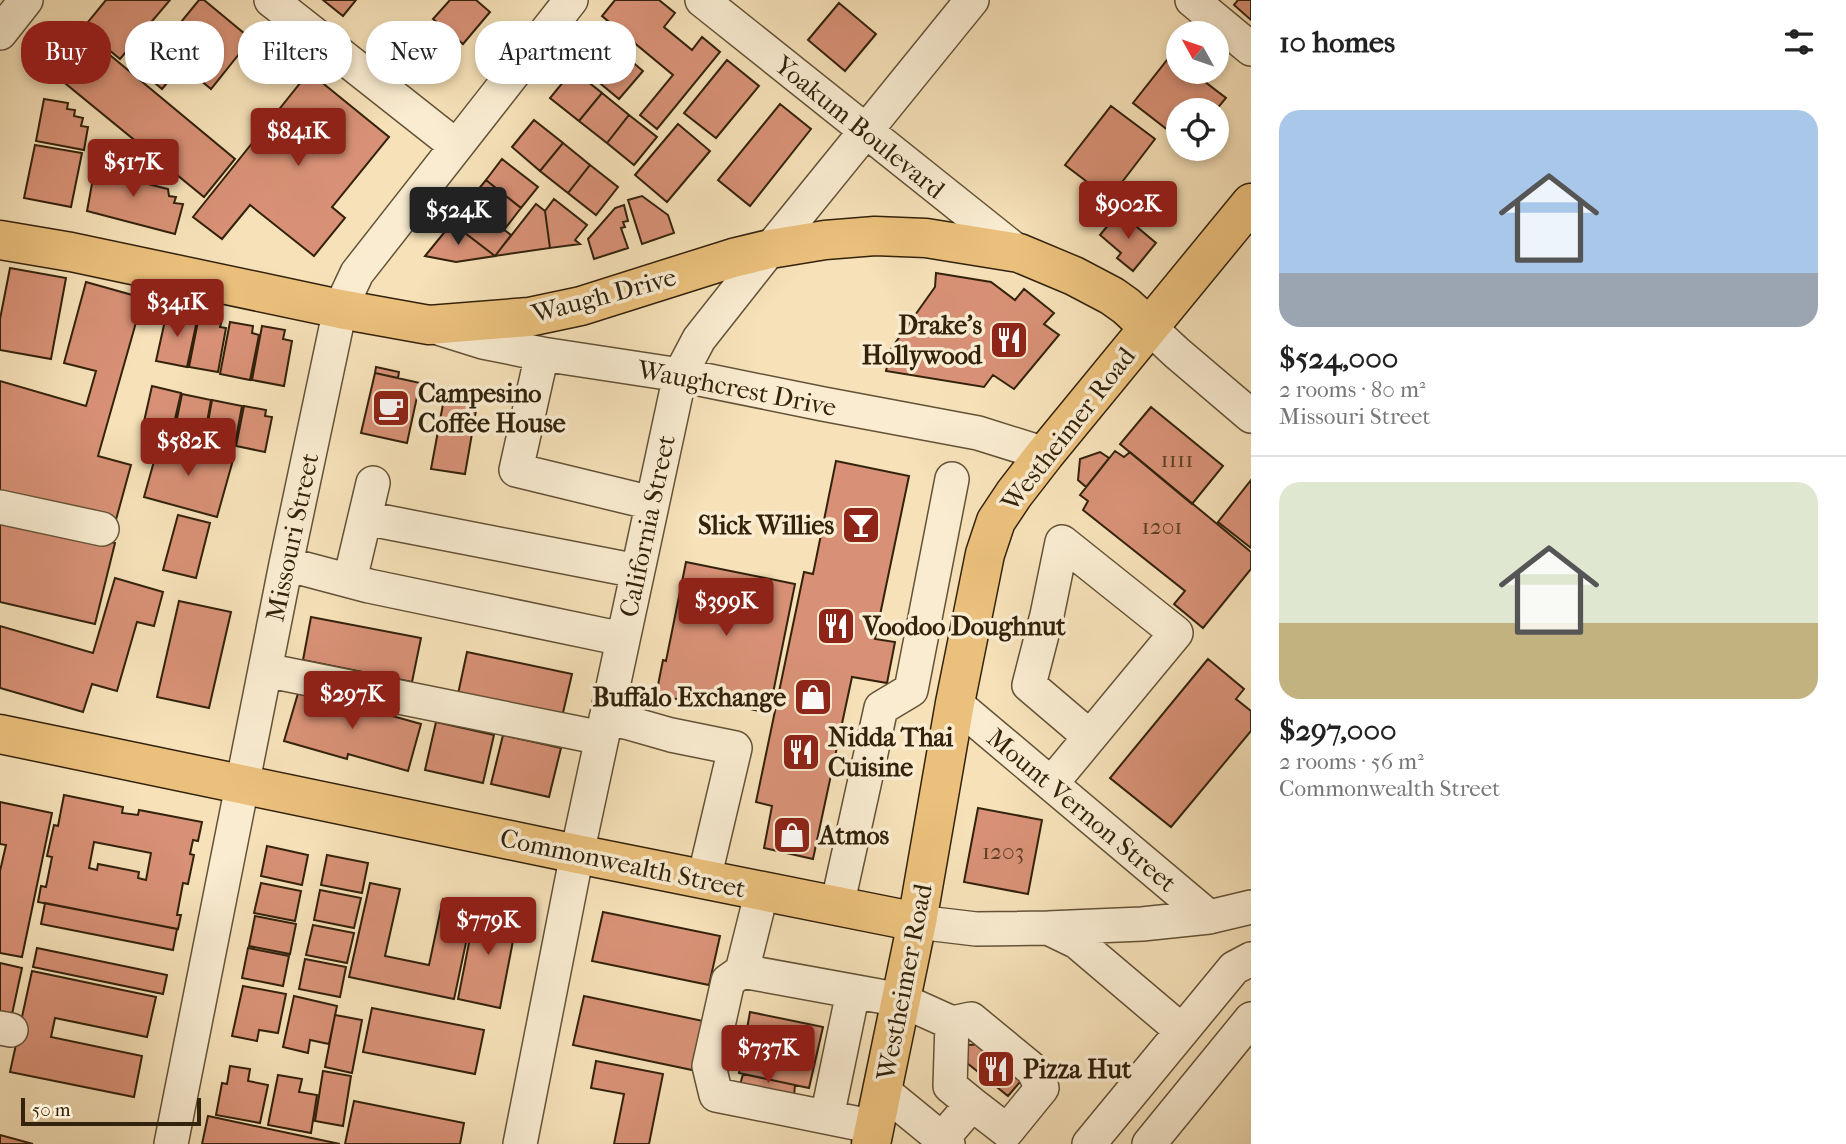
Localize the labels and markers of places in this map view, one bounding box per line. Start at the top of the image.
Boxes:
pin: $841K [249,108,347,168]
pin: $517K [84,140,182,199]
pin: $902K [1079,182,1177,241]
pin: $524K [409,188,507,247]
pin: $341K [128,280,226,339]
place label: Drake's Hollywood [862,310,983,371]
restaurant icon: Drake's Hollywood [988,319,1030,361]
place label: Campesino Coffee House [418,378,566,439]
cafe icon: Campesino Coffee House [370,387,412,429]
pin: $582K [139,419,237,478]
bar icon: Slick Willies [840,504,882,546]
place label: Slick Willies [698,510,834,541]
pin: $399K [677,578,775,638]
restaurant icon: Voodoo Doughnut [815,605,857,647]
place label: Voodoo Doughnut [862,611,1066,642]
pin: $297K [303,672,401,731]
shop icon: Buffalo Exchange [792,676,834,718]
place label: Buffalo Exchange [592,682,786,713]
place label: Nidda Thai Cuisine [828,722,954,783]
restaurant icon: Nidda Thai Cuisine [780,731,822,773]
shop icon: Atmos [771,814,813,856]
place label: Atmos [817,820,890,851]
pin: $779K [439,898,537,957]
pin: $737K [719,1026,817,1085]
restaurant icon: Pizza Hut [975,1048,1017,1090]
place label: Pizza Hut [1023,1054,1132,1085]

